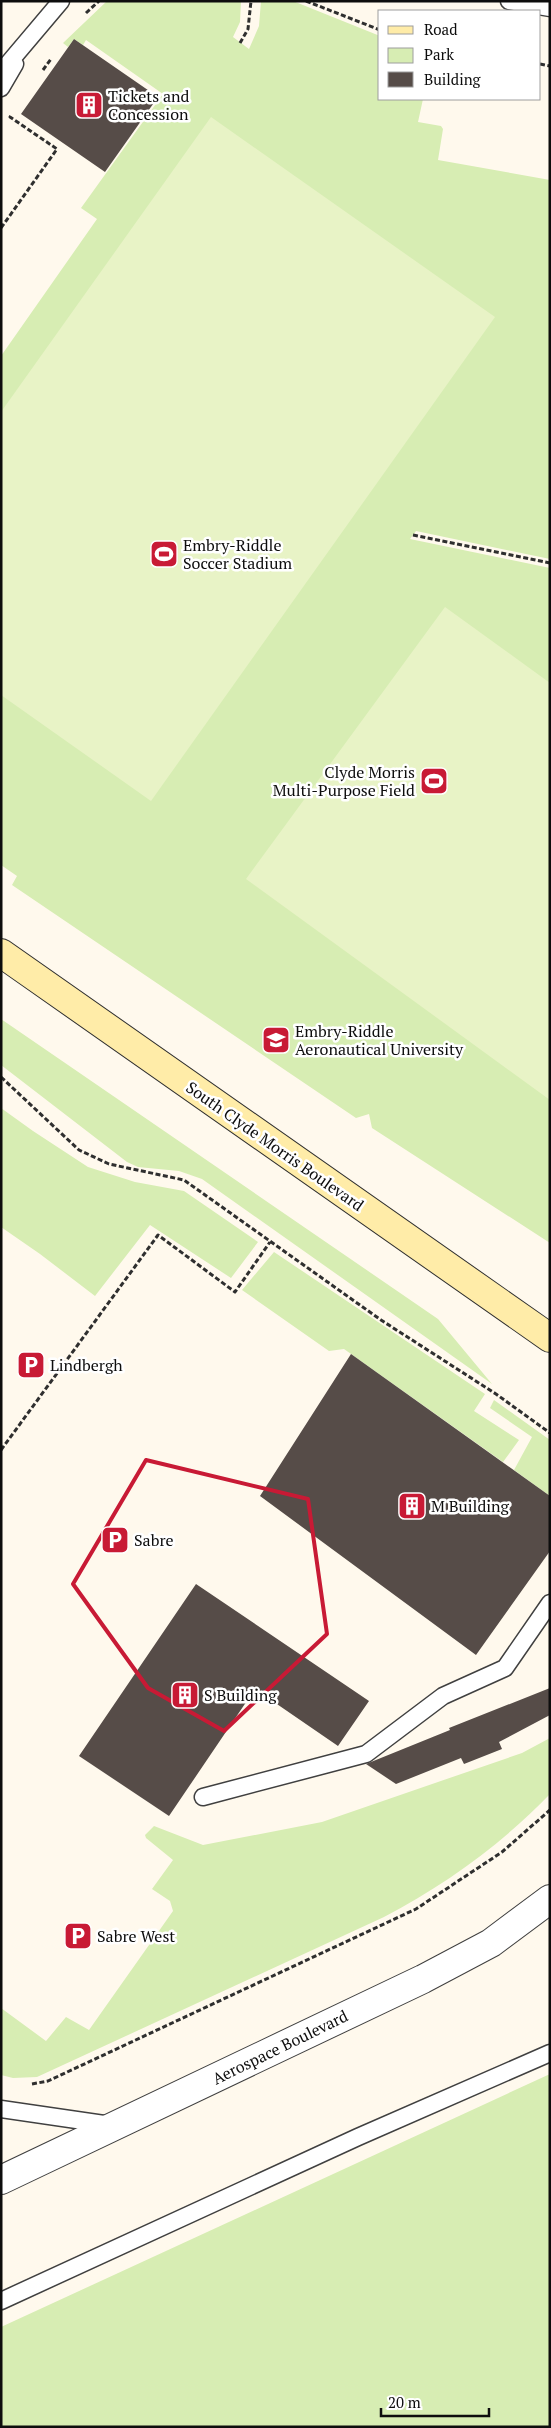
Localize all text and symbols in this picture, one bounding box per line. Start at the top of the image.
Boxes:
legend [378,10,541,100]
text: Road [424,19,457,39]
text: Park [424,44,454,64]
text: Building [424,69,482,89]
place label: Tickets and Concession [108,85,190,125]
building icon: Tickets and Concession [74,90,104,120]
place label: Embry-Riddle Soccer Stadium [183,534,292,574]
sports icon: Embry-Riddle Soccer Stadium [149,539,179,569]
place label: Clyde Morris Multi-Purpose Field [273,761,415,801]
sports icon: Clyde Morris Multi-Purpose Field [419,766,449,796]
place label: Embry-Riddle Aeronautical University [295,1020,464,1060]
school or university icon: Embry-Riddle Aeronautical University [261,1025,291,1055]
street label: South Clyde Morris Boulevard [182,1076,368,1216]
parking icon: Lindbergh [16,1350,46,1380]
place label: Lindbergh [50,1354,123,1376]
building icon: M Building [397,1491,427,1521]
place label: M Building [431,1495,510,1517]
parking icon: Sabre [100,1525,130,1555]
place label: Sabre [134,1529,174,1551]
building icon: S Building [170,1680,200,1710]
place label: S Building [204,1684,277,1706]
parking icon: Sabre West [63,1921,93,1951]
place label: Sabre West [97,1925,175,1947]
street label: Aerospace Boulevard [209,2005,352,2089]
scale bar [381,2386,488,2418]
text: 20 m [388,2392,421,2412]

